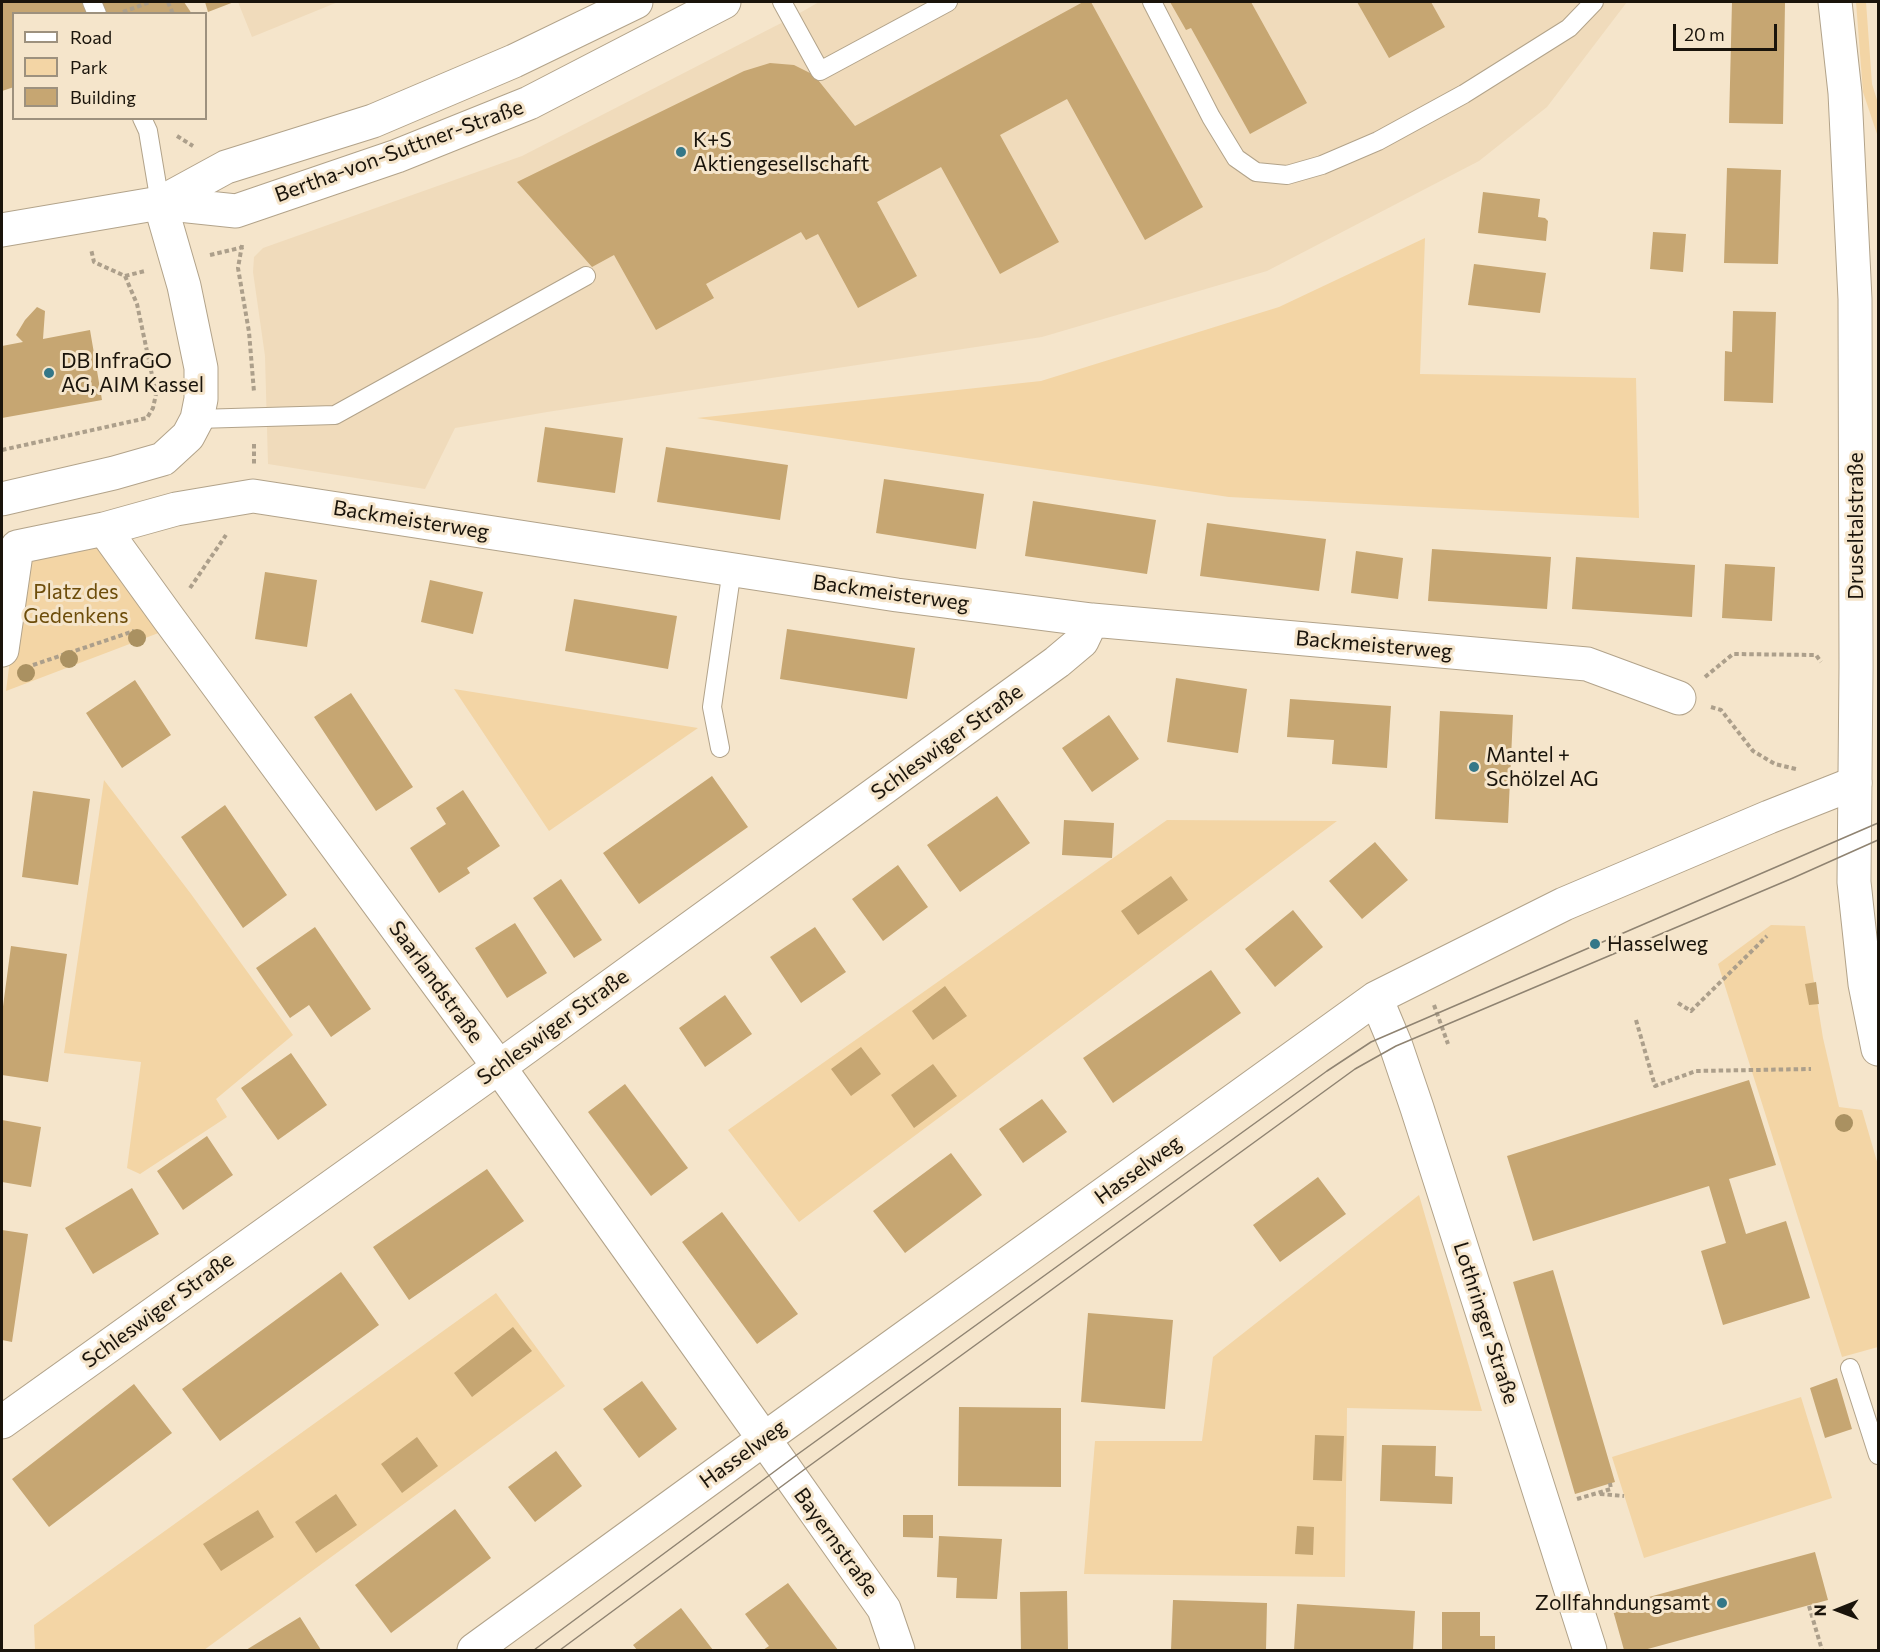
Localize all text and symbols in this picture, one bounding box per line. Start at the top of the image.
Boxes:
legend [12,12,207,120]
scale bar [1676,12,1780,50]
text: 20 m [1684,23,1725,45]
text: Road [70,26,112,48]
text: Park [70,56,108,78]
text: Building [70,86,136,108]
street label: Bertha-von-Suttner-Straße [271,94,527,208]
place label: K+S Aktiengesellschaft [693,127,869,177]
marker: K+S Aktiengesellschaft [674,145,688,159]
place label: DB InfraGO AG, AIM Kassel [61,348,204,398]
marker: DB InfraGO AG, AIM Kassel [42,366,56,380]
street label: Druseltalstraße [1843,452,1869,600]
street label: Backmeisterweg [331,495,491,545]
street label: Backmeisterweg [811,570,971,616]
park label: Platz des Gedenkens [23,579,129,629]
street label: Backmeisterweg [1294,626,1454,664]
street label: Schleswiger Straße [866,679,1028,805]
place label: Mantel + Schölzel AG [1486,742,1599,792]
marker: Mantel + Schölzel AG [1467,760,1481,774]
street label: Saarlandstraße [383,916,489,1048]
place label: Hasselweg [1607,931,1708,957]
marker: Hasselweg [1588,937,1602,951]
street label: Schleswiger Straße [472,964,634,1090]
street label: Hasselweg [1090,1130,1186,1210]
street label: Lothringer Straße [1448,1239,1524,1407]
street label: Schleswiger Straße [77,1247,239,1373]
street label: Hasselweg [695,1414,791,1494]
street label: Bayernstraße [788,1483,884,1601]
north arrow [1808,1580,1868,1640]
place label: Zollfahndungsamt [1535,1590,1710,1616]
marker: Zollfahndungsamt [1715,1596,1729,1610]
text: N [1810,1604,1829,1616]

